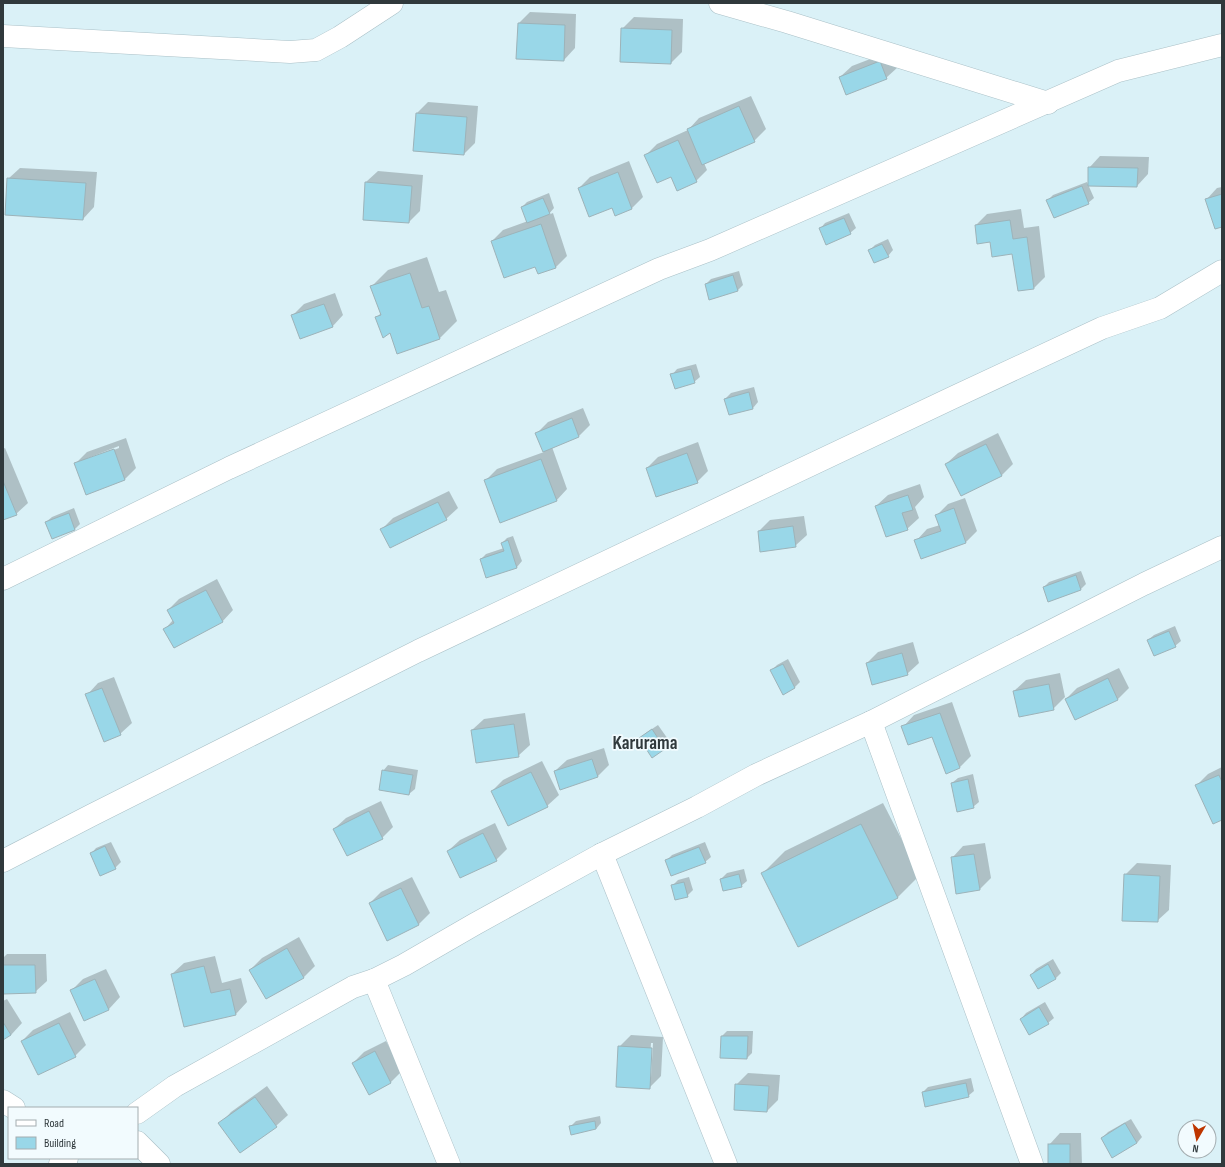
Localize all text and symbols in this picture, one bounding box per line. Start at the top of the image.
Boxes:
district label: Karurama [613,732,677,755]
legend [8,1107,138,1159]
text: Road [44,1116,64,1131]
north arrow [1177,1119,1217,1159]
text: Building [44,1136,76,1151]
text: N [1191,1141,1199,1155]

